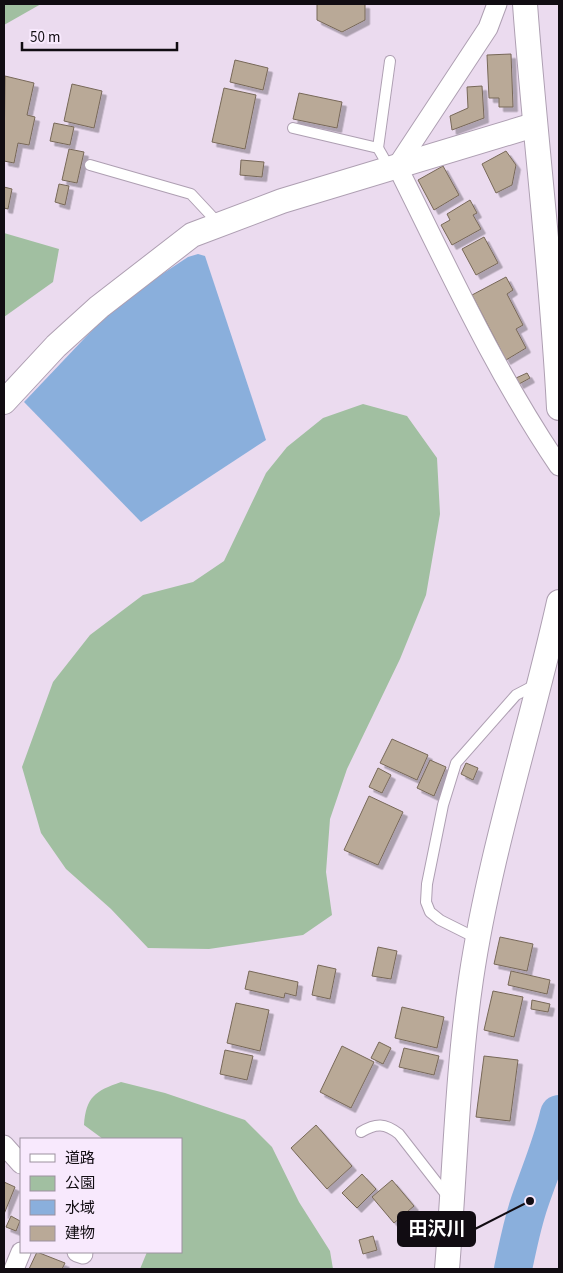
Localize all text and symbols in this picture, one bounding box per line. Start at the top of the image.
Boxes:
scale bar [22,20,178,52]
text: 50 m [30,27,60,48]
legend [20,1138,182,1253]
text: 道路 [65,1148,95,1169]
text: 公園 [65,1173,95,1194]
text: 水域 [65,1198,95,1219]
callout: 田沢川 [398,1212,475,1246]
text: 田沢川 [408,1216,466,1243]
text: 建物 [65,1223,95,1244]

